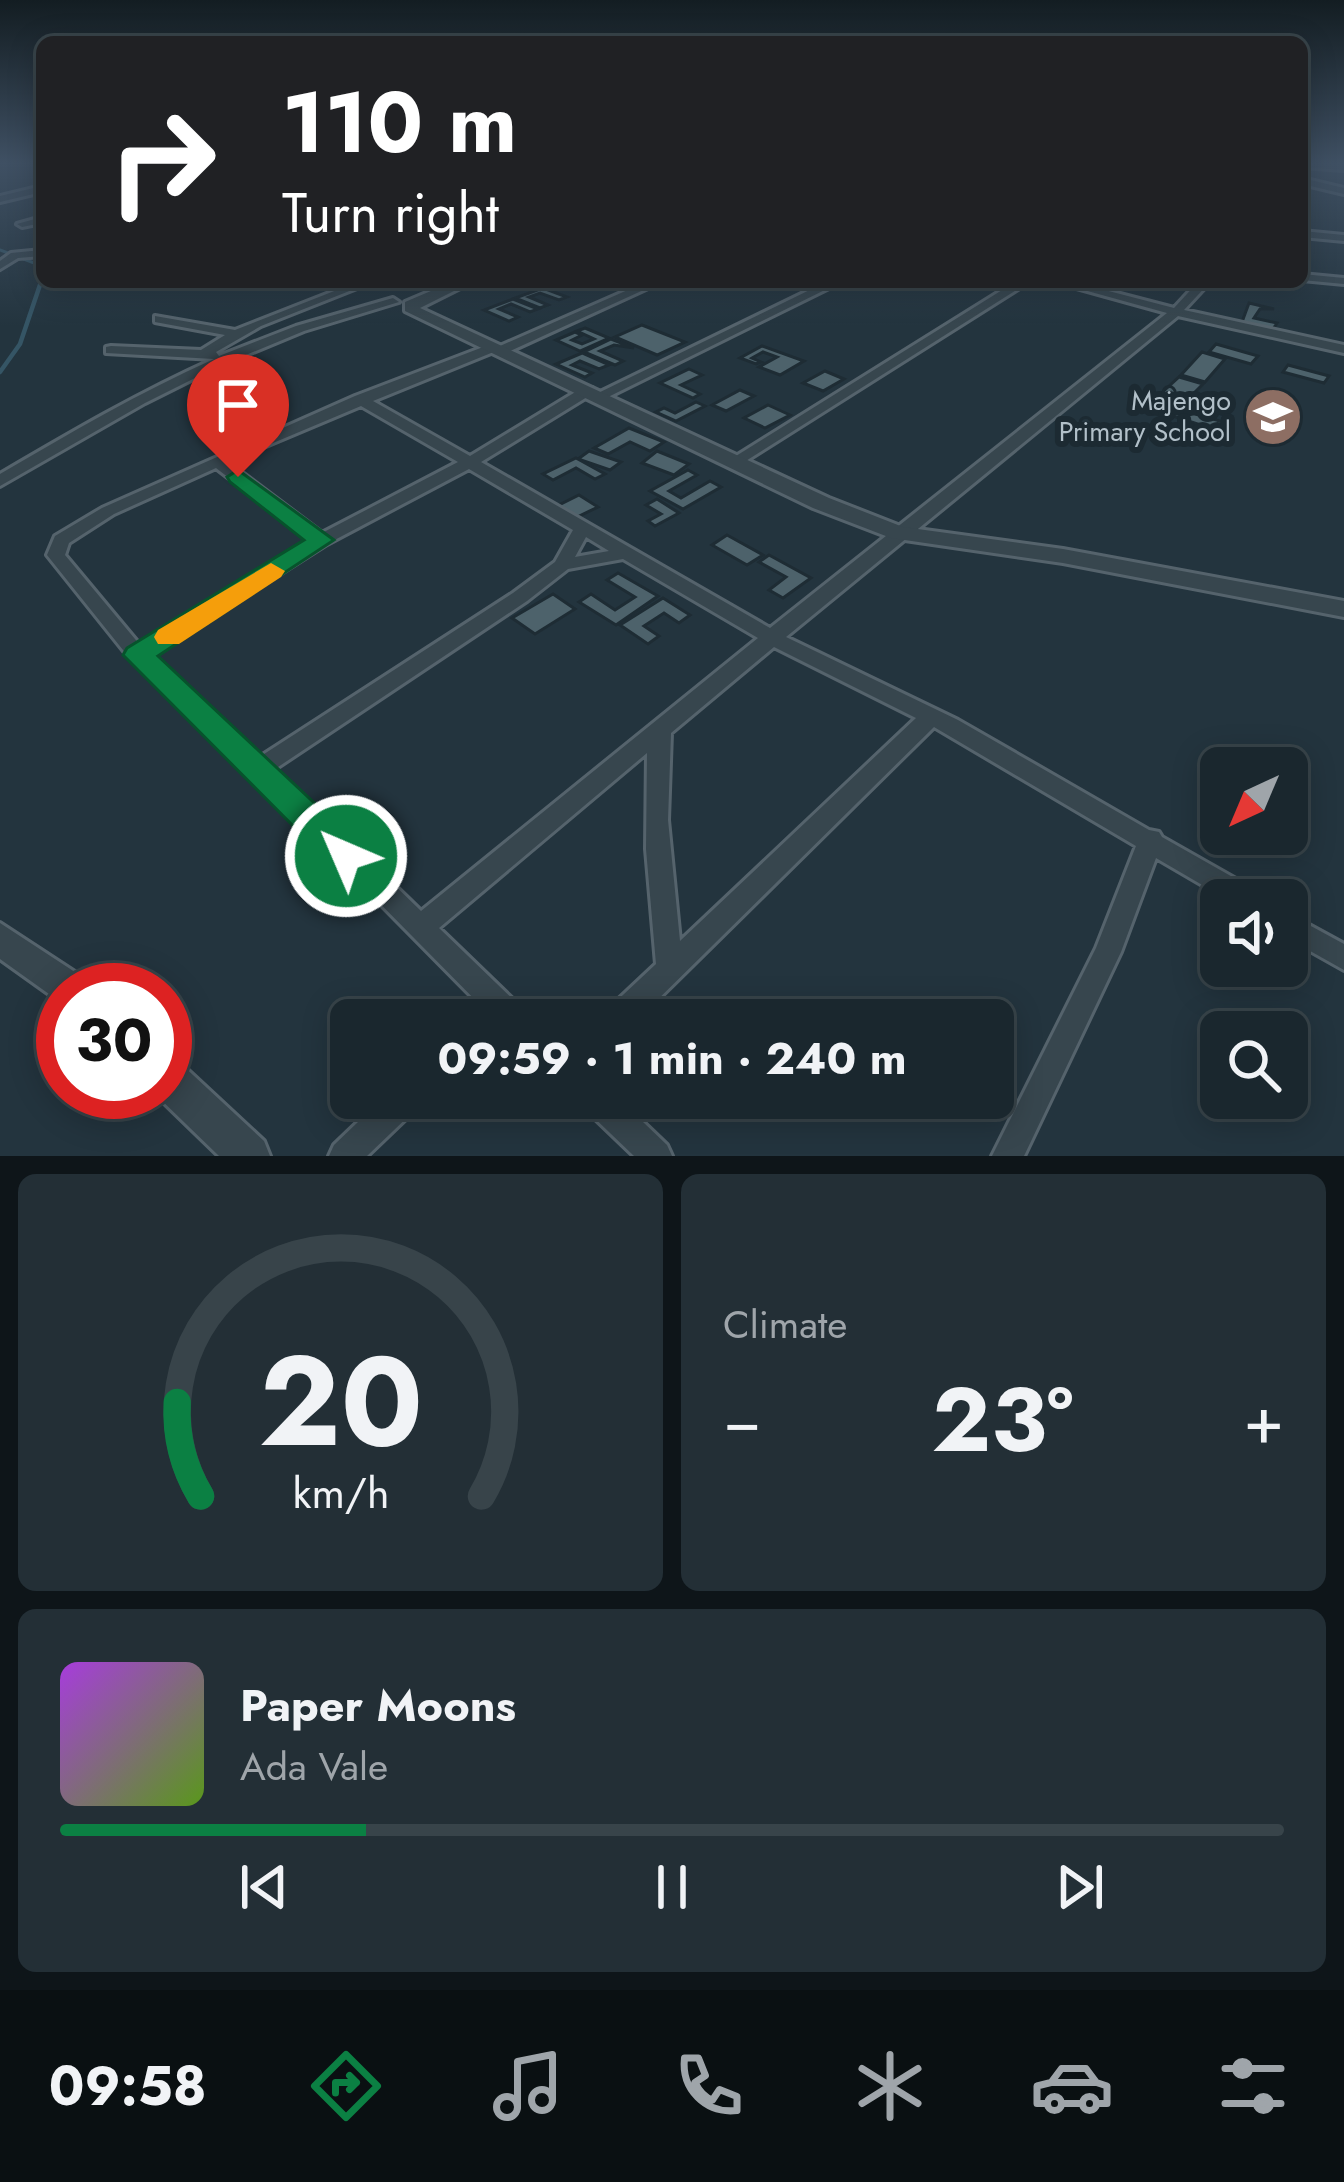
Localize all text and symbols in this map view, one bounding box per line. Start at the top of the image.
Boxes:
text: 110 m [282,62,517,184]
icon: right [84,84,240,240]
text: Turn right [282,174,499,252]
pin [187,354,289,477]
icon: arrive [205,372,271,438]
place label: Majengo Primary School [1059,381,1231,451]
school or university icon: Majengo Primary School [1242,386,1304,448]
north arrow [1200,747,1308,855]
map controls [1200,747,1308,1119]
position arrow [283,793,409,919]
button: sound [1200,879,1308,987]
speed limit sign: 30 [36,963,192,1119]
button: search [1200,1011,1308,1119]
text: 09:59 · 1 min · 240 m [437,1026,907,1091]
text: Climate [723,1296,847,1353]
text: 20 [258,1311,423,1492]
text: 23° [932,1355,1074,1485]
text: − [723,1372,762,1468]
text: + [1243,1372,1284,1468]
text: km/h [292,1461,389,1523]
text: Paper Moons [240,1673,516,1738]
text: Ada Vale [240,1738,388,1795]
icon: previous [231,1854,297,1920]
icon: pause [639,1854,705,1920]
icon: next [1047,1854,1113,1920]
icon: directions [304,2044,388,2128]
icon: music [486,2044,570,2128]
icon: phone [667,2044,751,2128]
icon: climate [848,2044,932,2128]
icon: car [1030,2044,1114,2128]
icon: filters [1211,2044,1295,2128]
text: 09:58 [49,2047,207,2125]

